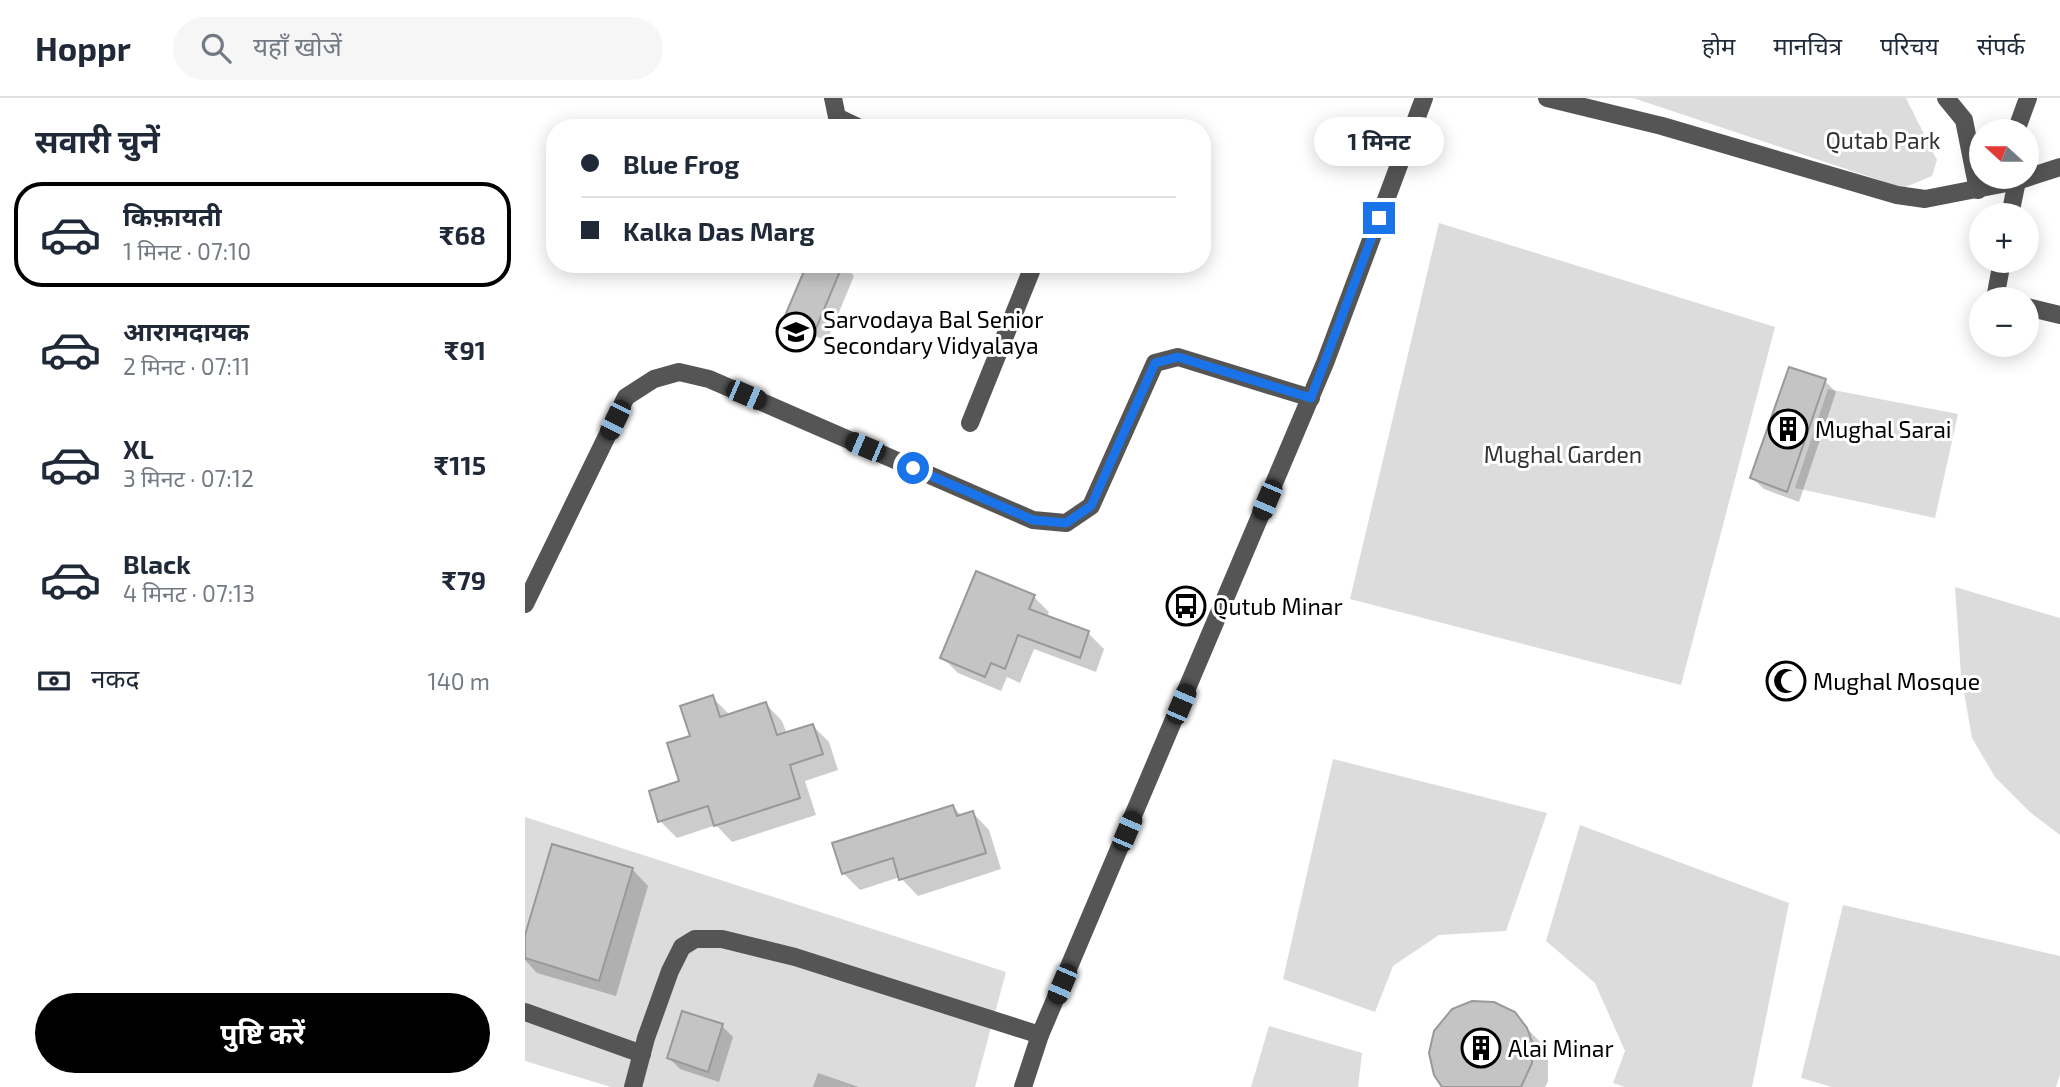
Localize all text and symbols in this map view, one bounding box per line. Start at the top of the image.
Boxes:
search box [173,17,663,80]
text: Hoppr [35,28,131,68]
icon: search [197,29,235,67]
text: यहाँ खोजें [253,30,342,61]
text: होम [1702,31,1735,60]
text: मानचित्र [1773,31,1842,60]
text: परिचय [1880,31,1939,60]
text: संपर्क [1977,31,2025,60]
callout: 1 मिनट [1314,116,1444,166]
north arrow [1969,119,2039,189]
map controls [1969,119,2039,357]
text: सवारी चुनें [35,121,160,159]
park label: Qutab Park [1825,126,1941,154]
text: 1 मिनट [1347,127,1411,155]
text: Blue Frog [623,148,739,179]
text: किफ़ायती [123,200,222,231]
route end [1363,202,1395,234]
icon: car [39,203,102,266]
button: + [1969,203,2039,273]
text: Kalka Das Marg [623,215,815,246]
text: ₹68 [439,219,486,250]
text: 1 मिनट · 07:10 [123,237,251,265]
button: − [1969,287,2039,357]
place label: Sarvodaya Bal Senior Secondary Vidyalaya [823,305,1043,359]
school or university icon: Sarvodaya Bal Senior Secondary Vidyalaya [775,311,817,353]
text: आरामदायक [123,315,249,346]
icon: car [39,318,102,381]
text: ₹91 [444,334,486,365]
text: 2 मिनट · 07:11 [123,352,250,380]
car [723,377,770,413]
car [597,397,634,443]
building icon: Mughal Sarai [1767,408,1809,450]
place label: Mughal Sarai [1815,415,1952,443]
car [842,429,889,465]
icon: car [39,433,102,496]
text: XL [123,433,154,464]
park label: Mughal Garden [1484,440,1642,468]
text: ₹115 [434,449,486,480]
route start [897,452,929,484]
text: 3 मिनट · 07:12 [123,464,254,492]
car [1250,477,1285,523]
icon: car [39,548,102,611]
text: Black [123,548,191,579]
text: ₹79 [442,564,486,595]
text: 4 मिनट · 07:13 [123,579,255,607]
bus stop icon: Qutub Minar [1165,585,1207,627]
place label: Qutub Minar [1213,592,1343,620]
mosque icon: Mughal Mosque [1765,660,1807,702]
icon: cash [35,662,73,700]
text: नकद [91,662,139,693]
text: 140 m [428,667,490,695]
place label: Mughal Mosque [1813,667,1980,695]
car [1164,681,1199,727]
car [1110,808,1145,854]
car [1045,961,1080,1007]
button: पुष्टि करें [35,993,490,1073]
building icon: Alai Minar [1460,1027,1502,1069]
place label: Alai Minar [1508,1034,1614,1062]

